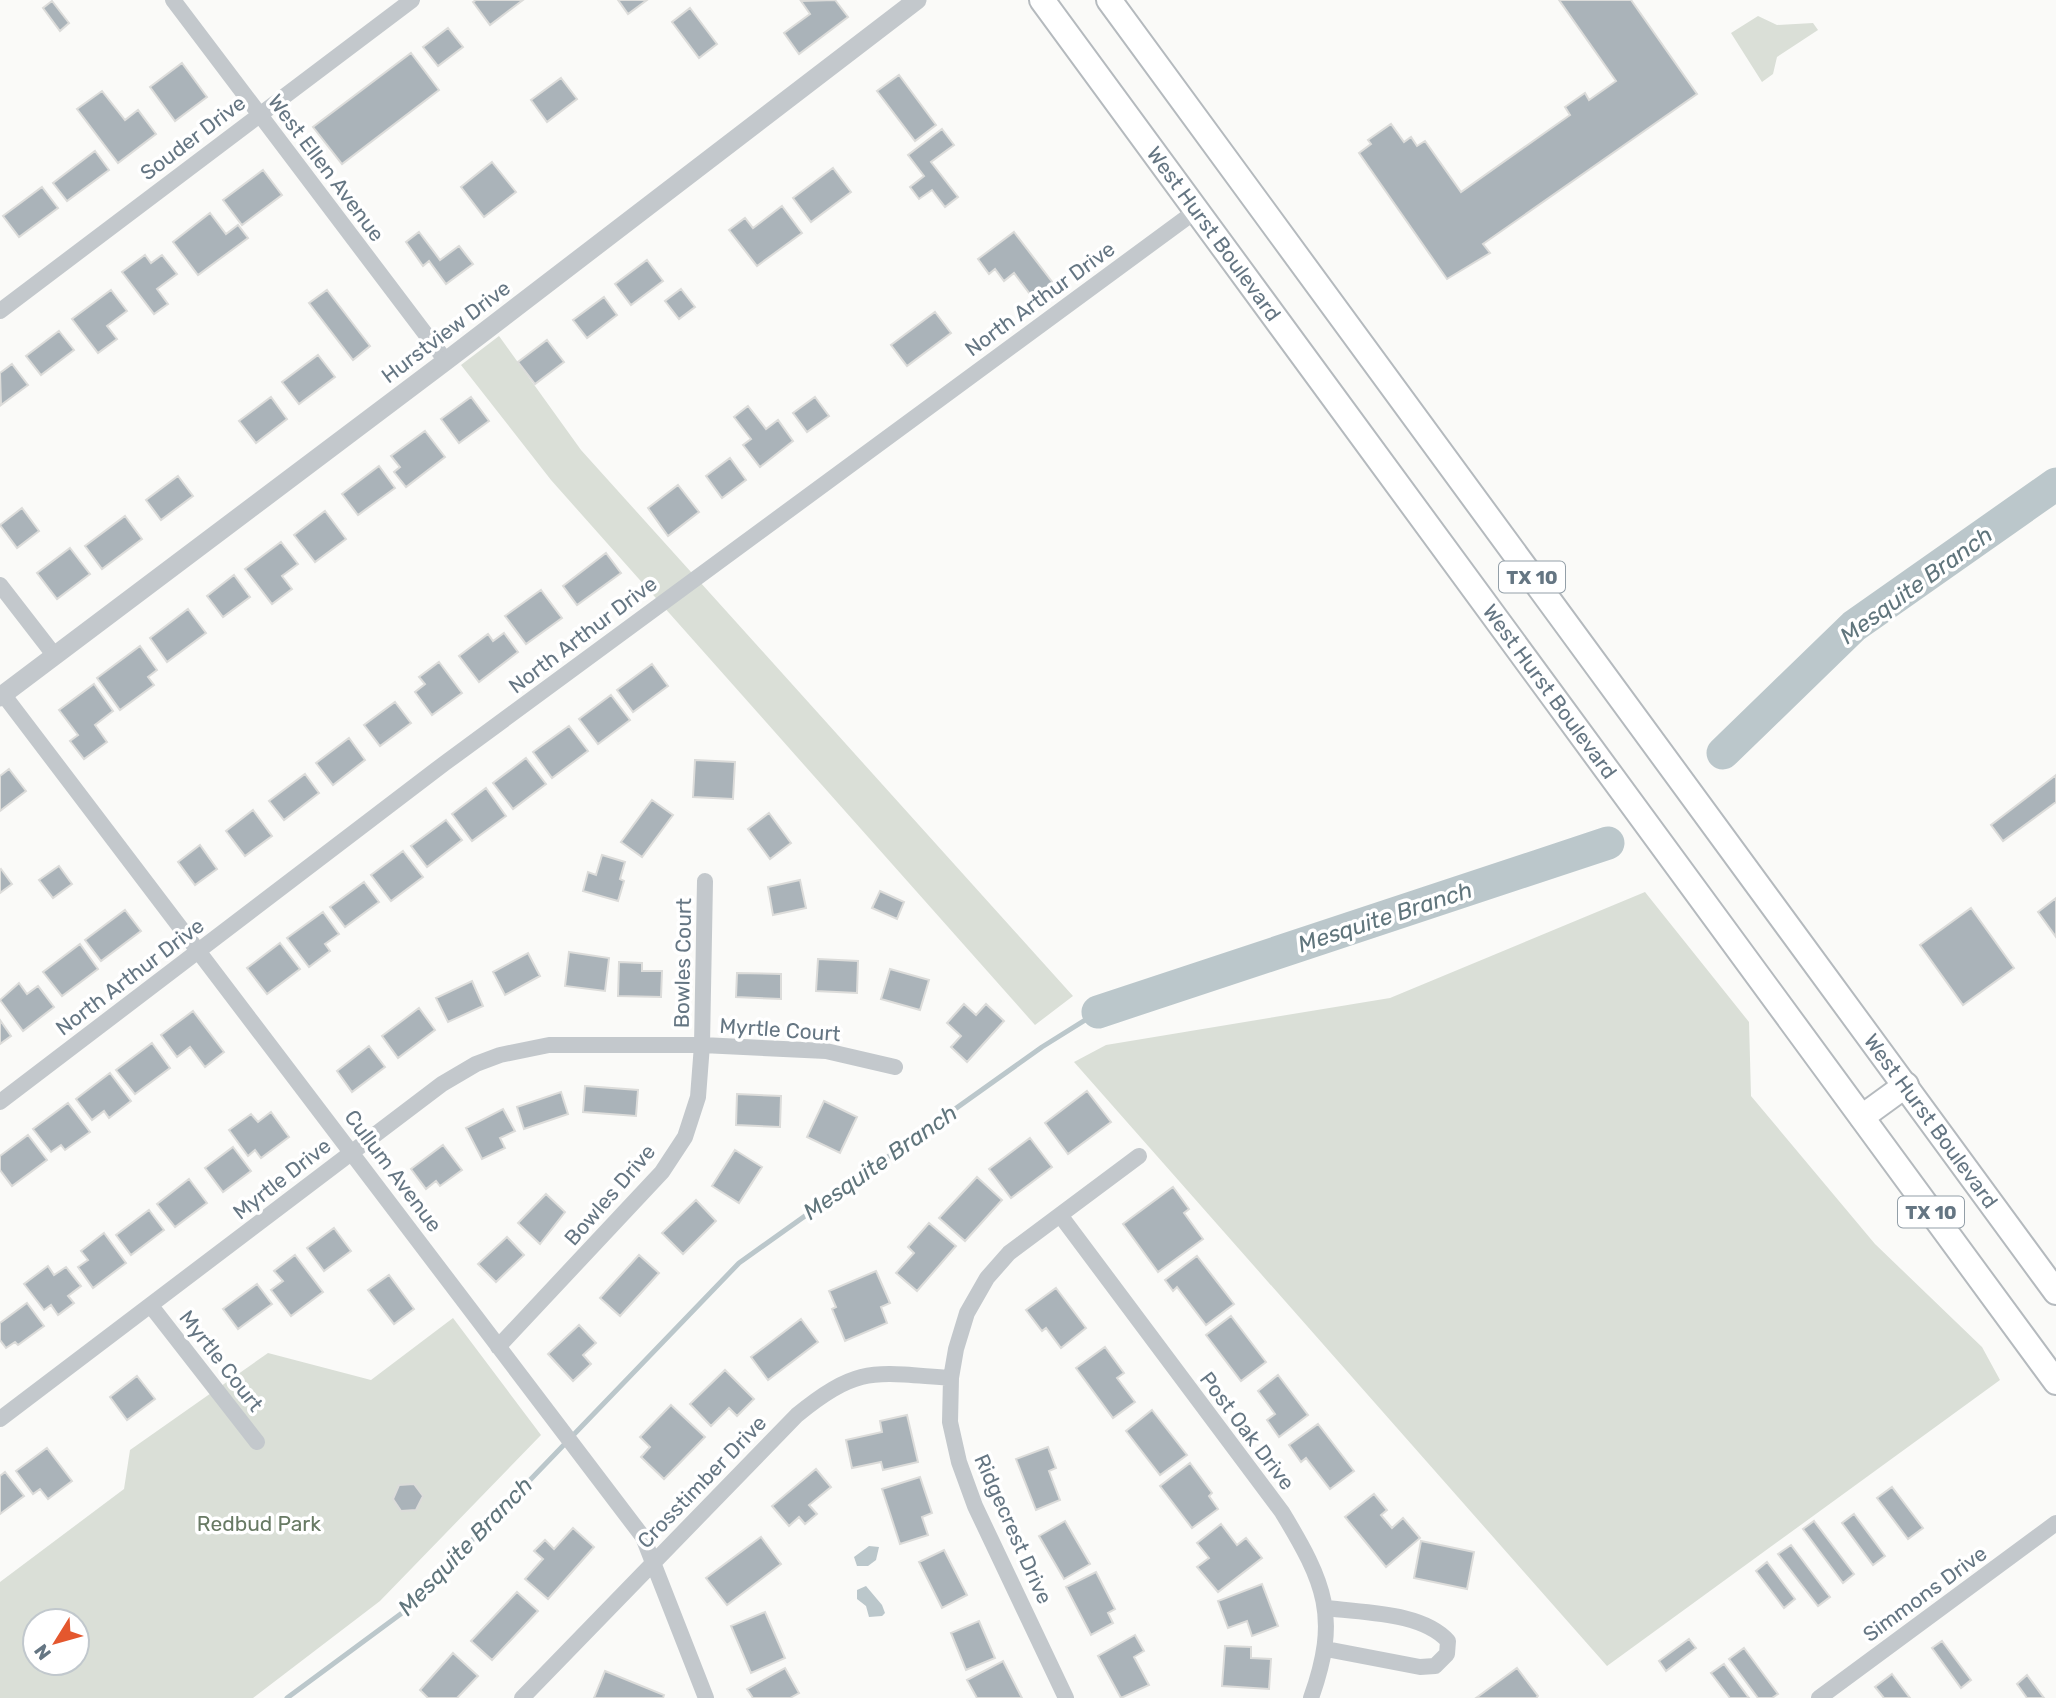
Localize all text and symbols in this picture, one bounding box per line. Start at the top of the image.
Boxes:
street label: West Ellen Avenue [263,89,390,246]
street label: Souder Drive [135,90,250,185]
street label: West Hurst Boulevard [1142,141,1286,326]
street label: North Arthur Drive [960,236,1120,361]
street label: Hurstview Drive [376,275,515,388]
water label: Mesquite Branch [1834,520,1998,650]
road number: TX 10 [1499,562,1565,592]
street label: North Arthur Drive [504,571,662,698]
street label: West Hurst Boulevard [1478,599,1622,784]
water label: Mesquite Branch [1294,876,1476,958]
street label: Bowles Court [669,898,696,1028]
street label: North Arthur Drive [51,913,209,1040]
street label: Myrtle Court [719,1013,841,1046]
street label: West Hurst Boulevard [1859,1029,2003,1213]
water label: Mesquite Branch [798,1098,962,1226]
street label: Cullum Avenue [339,1105,447,1237]
street label: Myrtle Drive [228,1133,335,1224]
street label: Bowles Drive [559,1139,660,1250]
road number: TX 10 [1898,1196,1964,1228]
street label: Myrtle Court [174,1305,269,1416]
street label: Post Oak Drive [1195,1367,1300,1495]
street label: Crosstimber Drive [632,1410,771,1553]
street label: Ridgecrest Drive [969,1450,1058,1608]
water label: Mesquite Branch [392,1471,538,1621]
park label: Redbud Park [197,1511,321,1536]
street label: Simmons Drive [1858,1540,1991,1647]
north arrow [21,1607,91,1677]
text: N [30,1640,56,1664]

